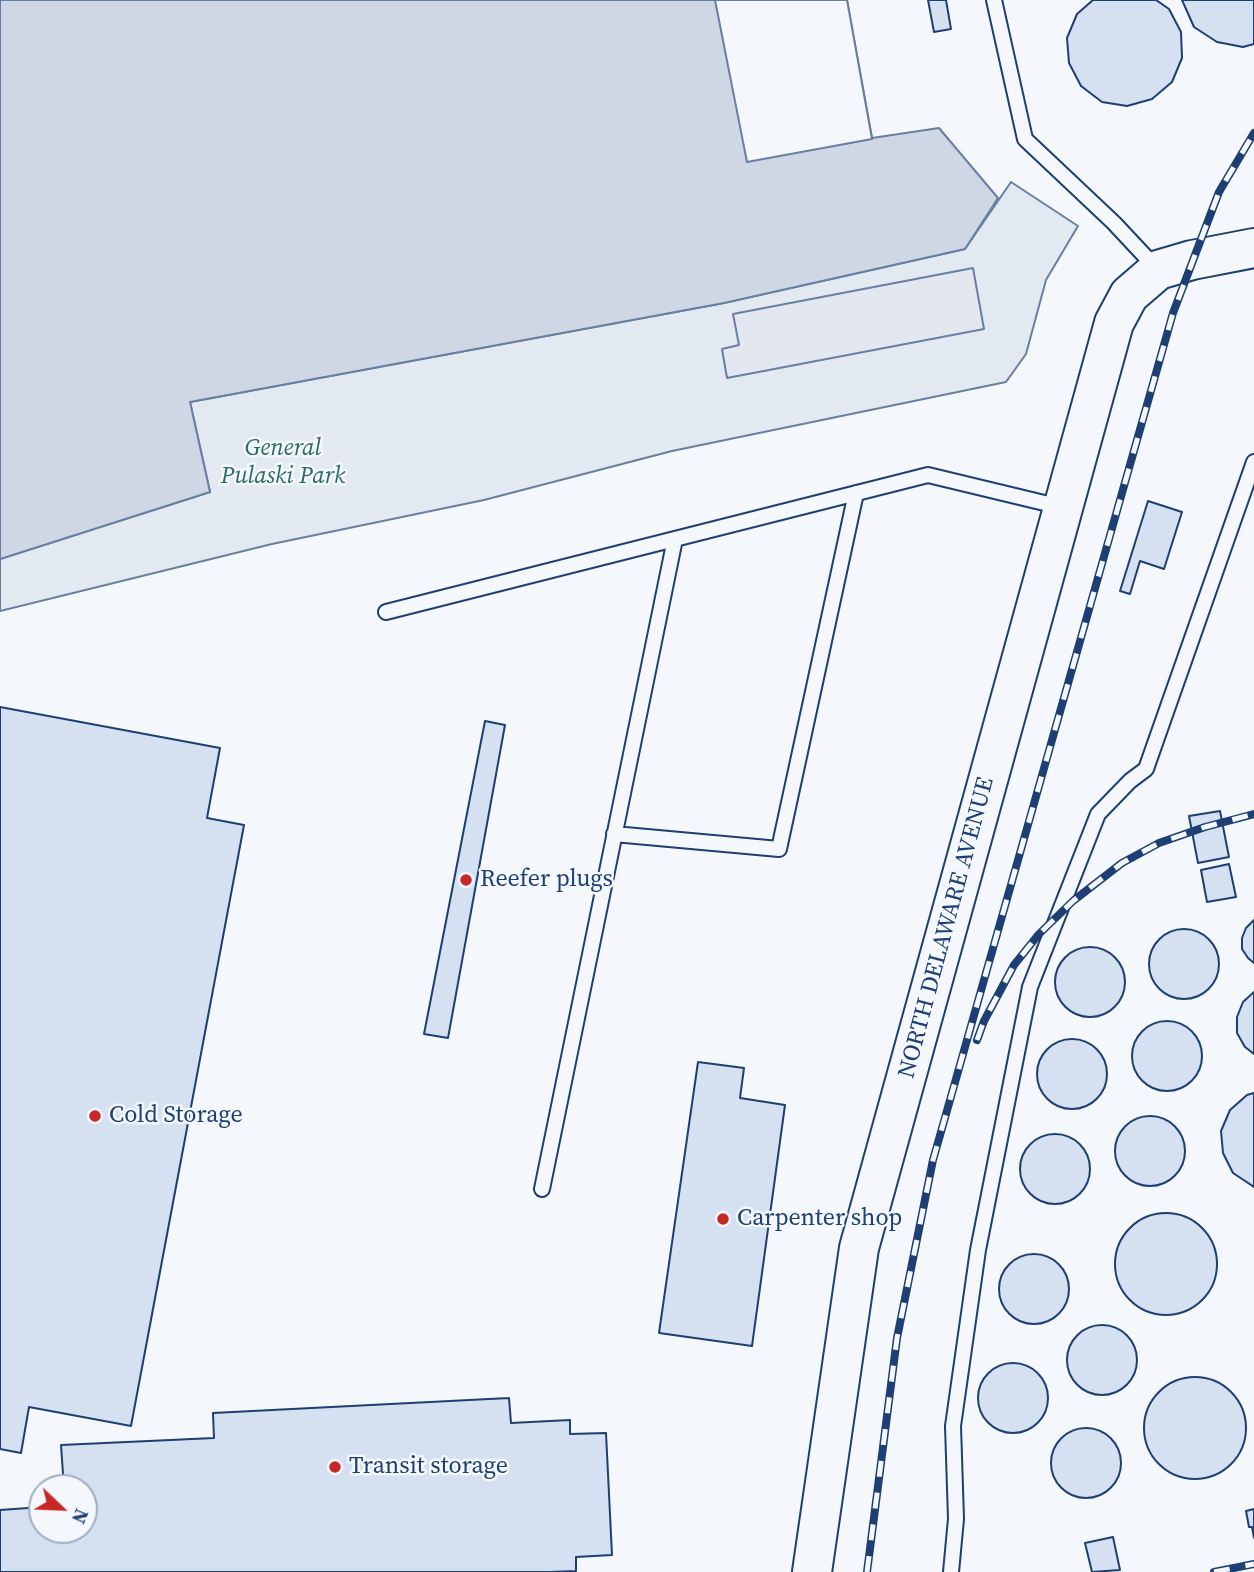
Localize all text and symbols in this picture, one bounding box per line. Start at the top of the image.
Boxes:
park label: General Pulaski Park [221,435,345,491]
street label: NORTH DELAWARE AVENUE [893,774,1001,1082]
place label: Reefer plugs [480,866,613,894]
marker: Reefer plugs [458,872,474,888]
place label: Cold Storage [109,1102,243,1130]
marker: Cold Storage [87,1108,103,1124]
place label: Carpenter shop [737,1205,902,1233]
marker: Carpenter shop [715,1211,731,1227]
place label: Transit storage [349,1453,508,1481]
marker: Transit storage [327,1459,343,1475]
north arrow [28,1474,98,1544]
text: N [66,1505,95,1528]

